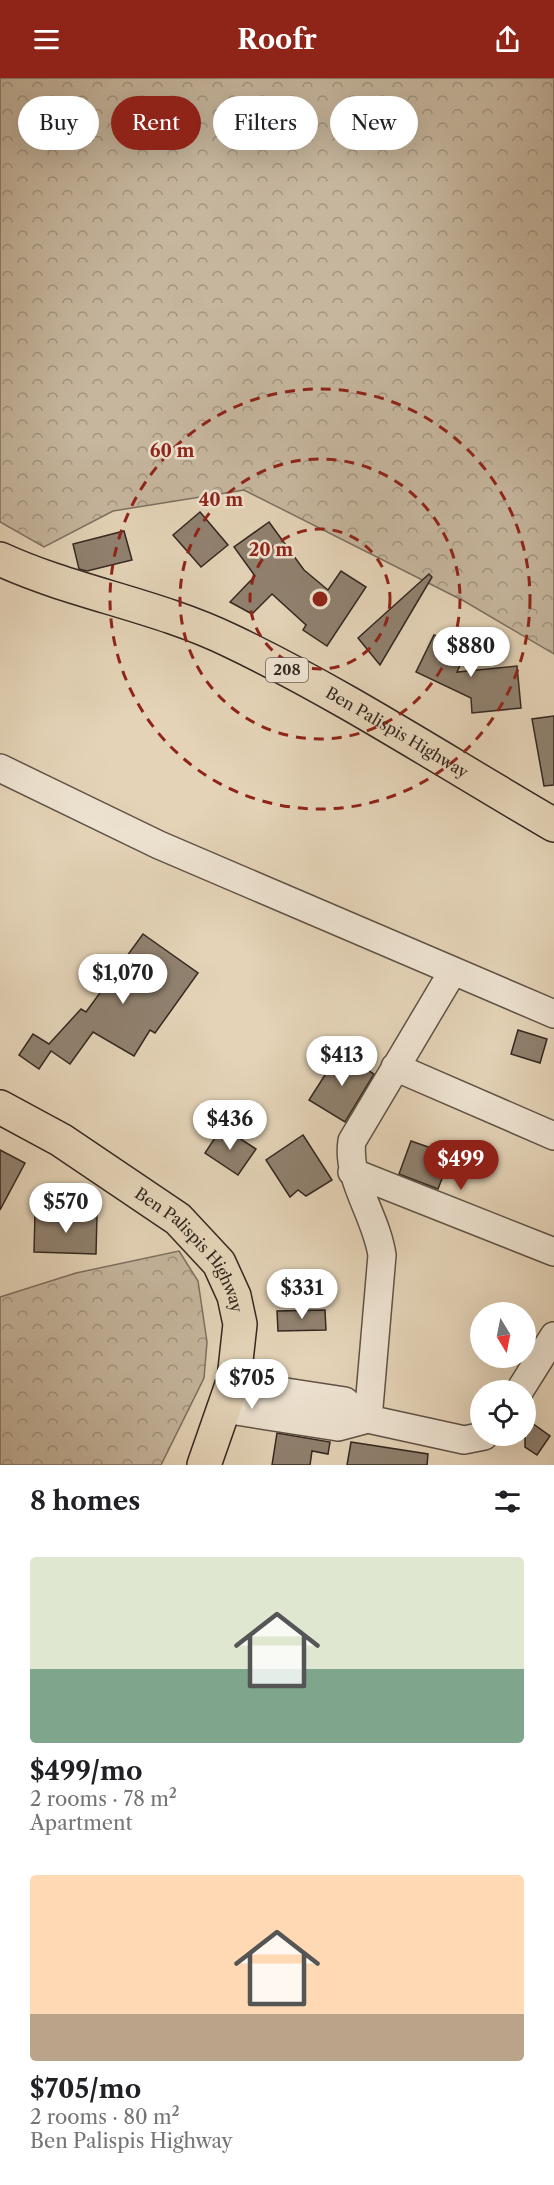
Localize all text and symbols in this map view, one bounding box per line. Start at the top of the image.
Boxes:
icon: menu [30,23,63,56]
text: Roofr [237,23,317,56]
icon: share [491,23,524,56]
chip: Buy [18,96,99,150]
chip: Rent [111,96,201,150]
chip: Filters [213,96,318,150]
chip: New [330,96,418,150]
text: 60 m [150,440,194,462]
text: 40 m [199,489,243,511]
text: 20 m [249,539,293,561]
centre of rings [310,589,330,609]
pin: $880 [435,627,507,678]
text: $880 [447,634,495,658]
road number: 208 [266,658,308,682]
street label: Ben Palispis Highway [322,682,473,783]
pin: $1,070 [74,954,172,1005]
text: $1,070 [92,961,154,985]
pin: $413 [306,1036,378,1087]
text: $413 [320,1043,364,1067]
pin: $436 [194,1100,266,1151]
text: $436 [207,1107,253,1131]
pin: $499 [425,1140,497,1191]
text: $499 [438,1147,484,1171]
pin: $570 [30,1183,102,1234]
street label: Ben Palispis Highway [131,1183,247,1315]
text: $570 [43,1190,89,1214]
pin: $331 [266,1269,338,1320]
text: $331 [281,1276,323,1300]
north arrow [470,1302,536,1368]
map controls [470,1302,536,1446]
pin: $705 [216,1359,288,1410]
text: $705 [229,1366,275,1390]
button: locate [470,1380,536,1446]
text: 8 homes [30,1485,140,1517]
icon: filters [491,1485,524,1518]
icon: home [223,1596,331,1704]
text: $499/mo [30,1755,142,1787]
text: 2 rooms · 78 m² [30,1787,177,1811]
text: Apartment [30,1811,133,1835]
icon: home [223,1914,331,2022]
text: $705/mo [30,2073,141,2105]
text: 2 rooms · 80 m² [30,2105,180,2129]
text: Ben Palispis Highway [30,2129,233,2153]

